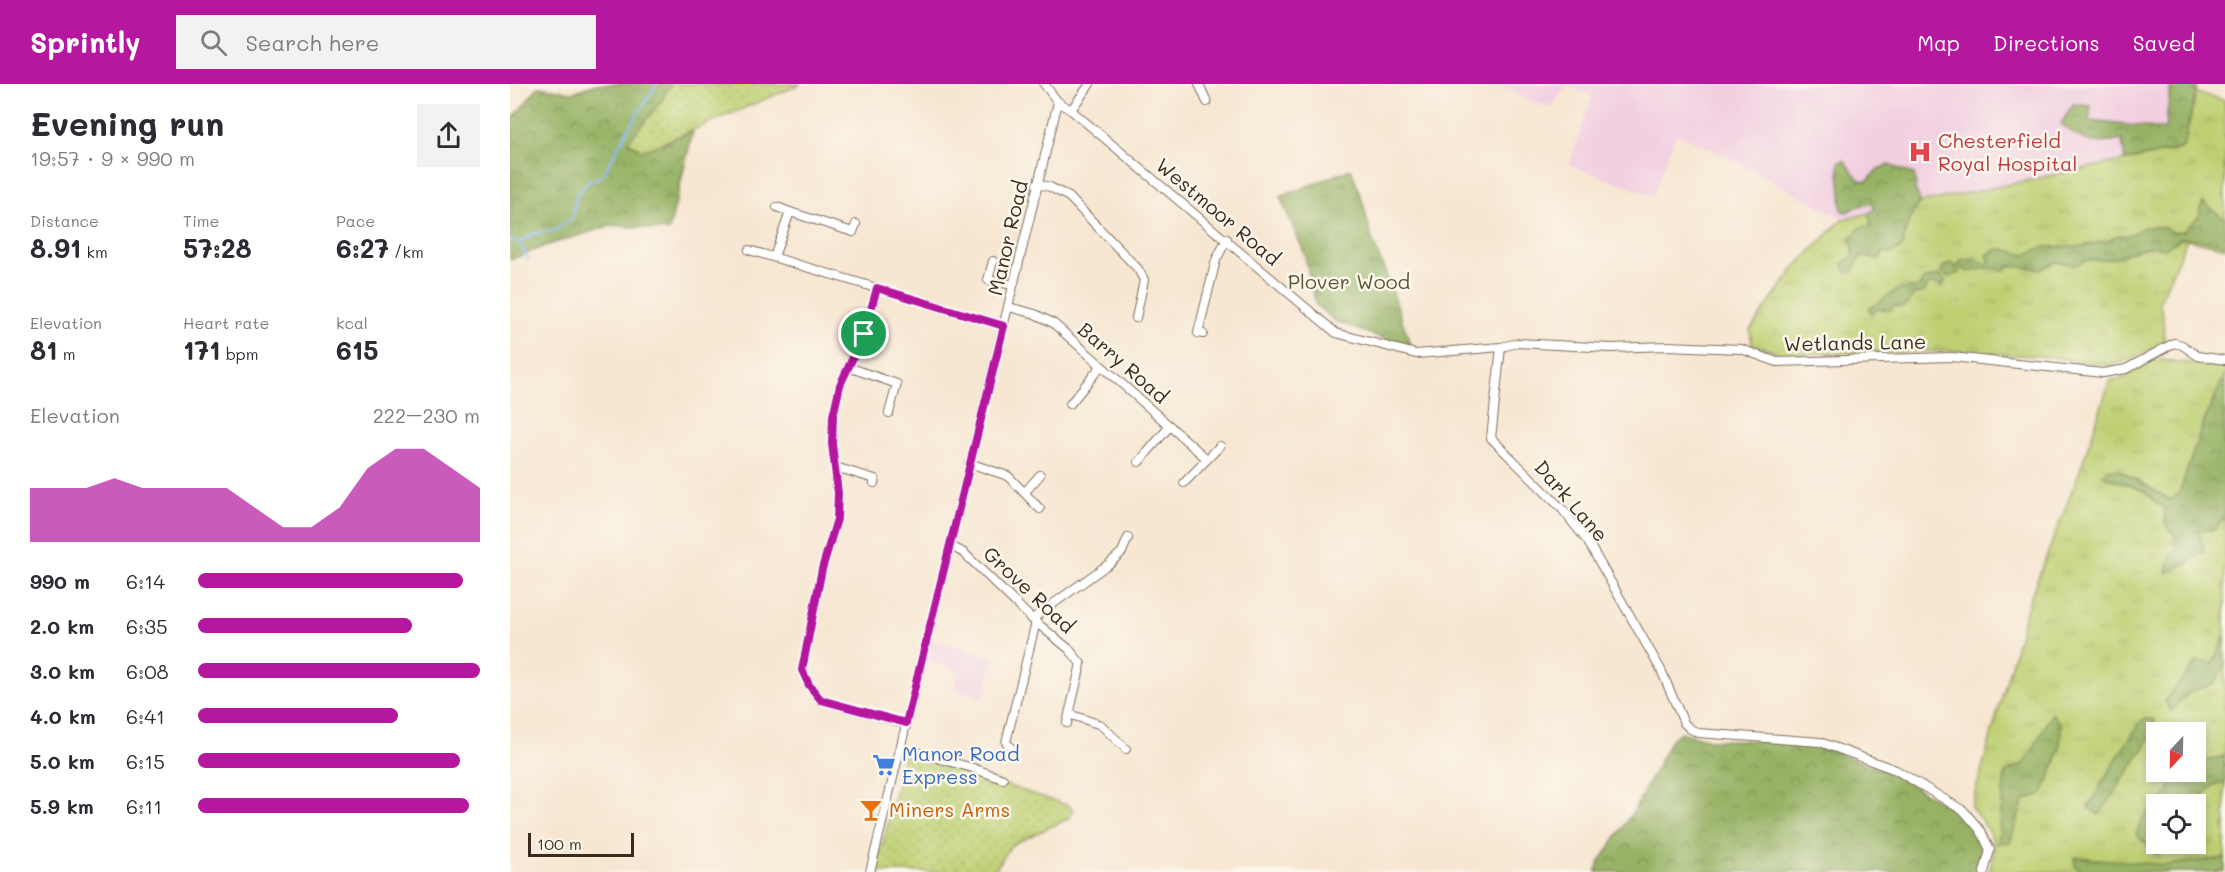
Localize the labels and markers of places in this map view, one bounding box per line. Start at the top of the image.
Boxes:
place label: Chesterfield Royal Hospital [1938,127,2078,176]
hospital icon: Chesterfield Royal Hospital [1907,139,1933,165]
pin [838,308,889,359]
place label: Manor Road Express [902,740,1020,789]
supermarket icon: Manor Road Express [871,752,897,778]
place label: Miners Arms [889,796,1010,822]
bar icon: Miners Arms [858,797,884,823]

